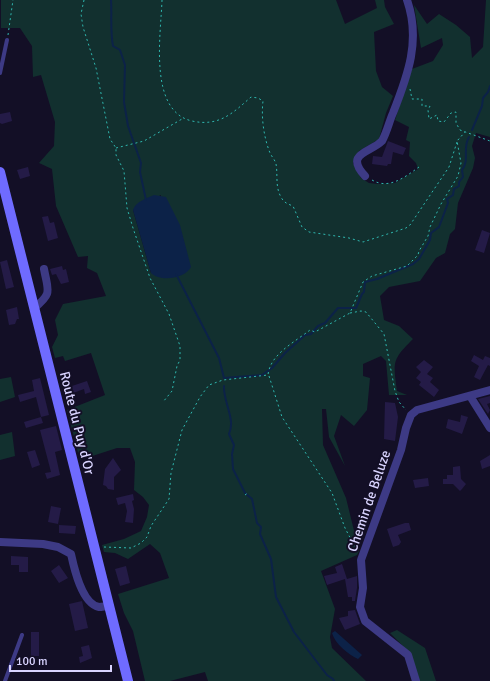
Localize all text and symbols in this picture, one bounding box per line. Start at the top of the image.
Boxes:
street label: Route du Puy d'Or [56,370,98,477]
street label: Chemin de Beluze [344,448,394,554]
scale bar [10,647,111,673]
text: 100 m [16,654,48,669]

